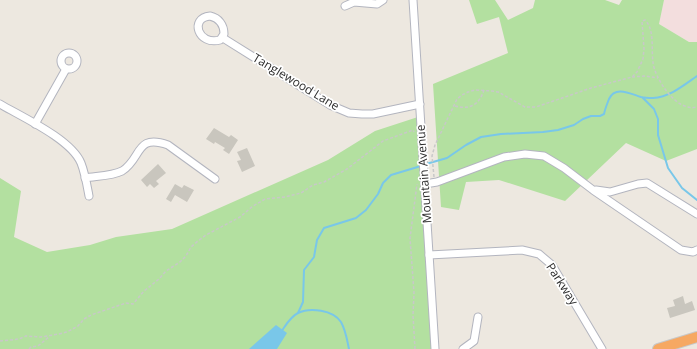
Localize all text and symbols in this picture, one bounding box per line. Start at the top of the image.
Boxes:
street label: Tanglewood Lane [250,49,343,114]
street label: Mountain Avenue [412,124,435,224]
street label: Parkway [542,259,583,309]

